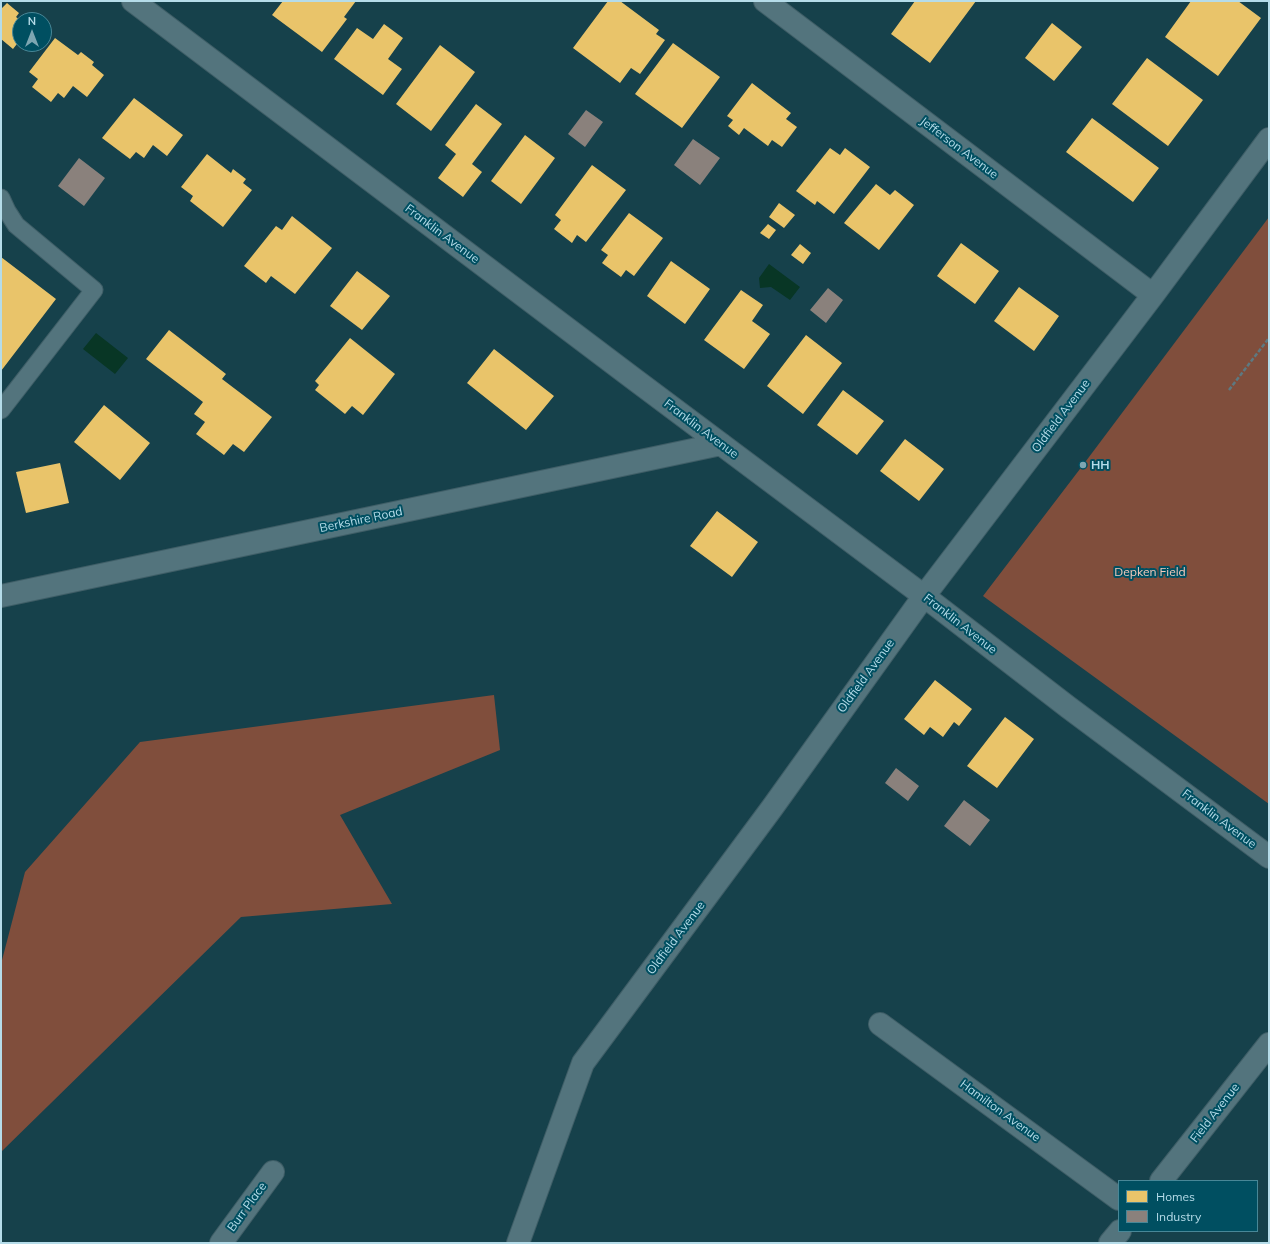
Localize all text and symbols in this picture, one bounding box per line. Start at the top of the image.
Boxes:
north arrow [12,12,52,52]
text: N [28,14,36,28]
street label: Jefferson Avenue [917,114,1001,182]
street label: Franklin Avenue [402,201,482,267]
street label: Oldfield Avenue [1029,377,1093,455]
street label: Franklin Avenue [661,396,741,462]
place label: HH [1091,458,1110,472]
marker: HH [1078,460,1088,470]
street label: Berkshire Road [318,504,404,536]
park label: Depken Field [1114,565,1186,579]
street label: Franklin Avenue [920,591,1000,657]
street label: Oldfield Avenue [834,636,898,716]
street label: Franklin Avenue [1179,786,1259,852]
street label: Oldfield Avenue [644,899,708,977]
street label: Hamilton Avenue [957,1077,1043,1145]
street label: Field Avenue [1187,1081,1243,1145]
street label: Burr Place [224,1180,270,1234]
legend [1118,1180,1258,1232]
text: Homes [1156,1189,1195,1204]
text: Industry [1156,1209,1201,1224]

